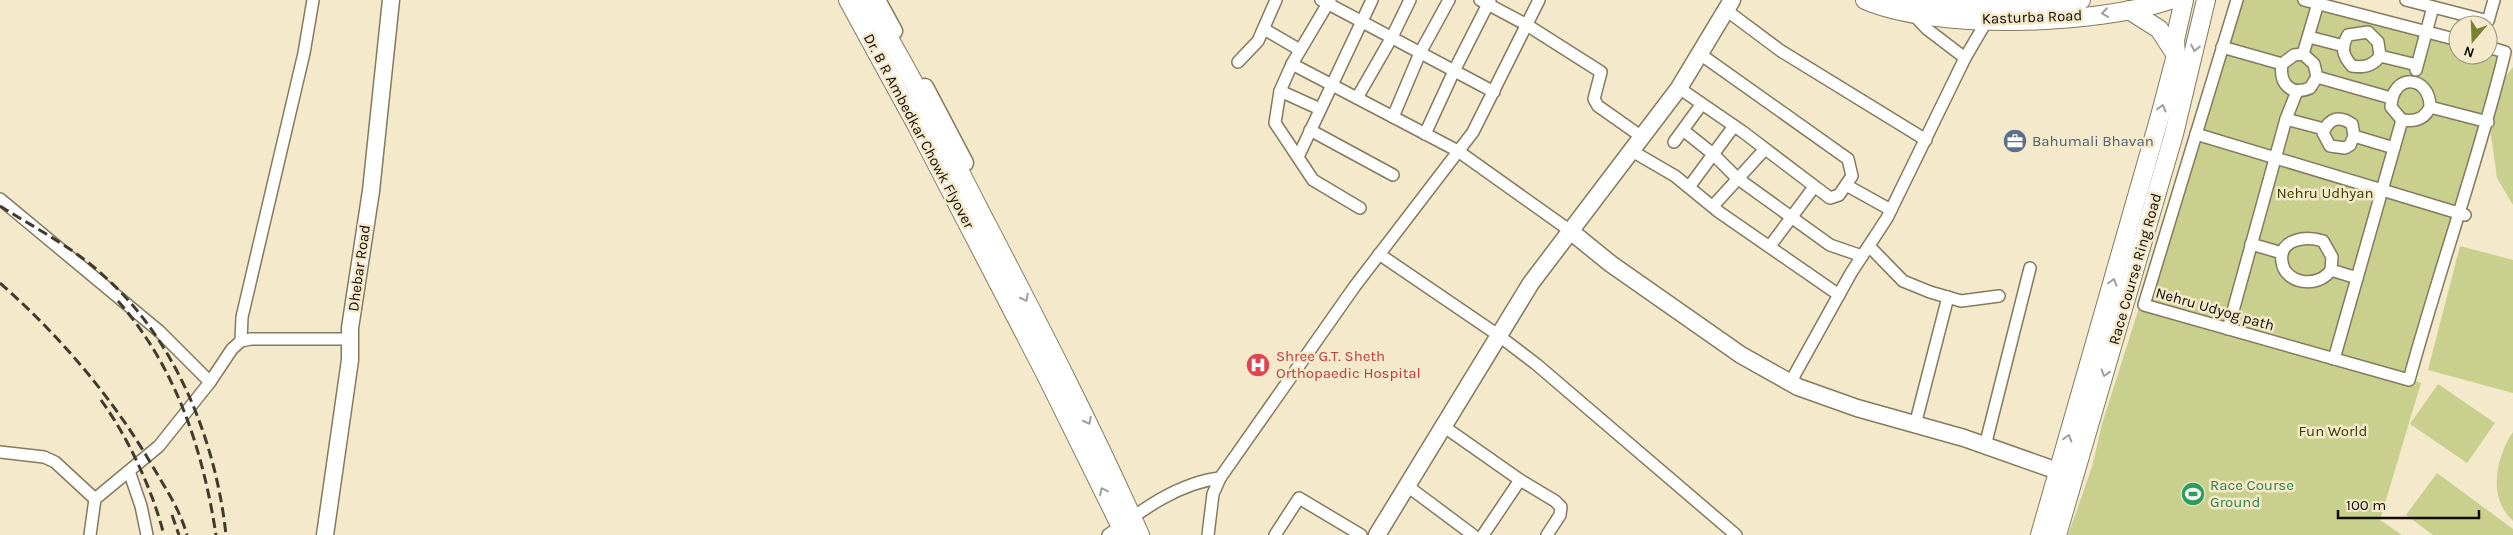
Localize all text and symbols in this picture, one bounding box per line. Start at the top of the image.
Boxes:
street label: Kasturba Road [1981,6,2083,28]
one-way arrow [2101,7,2109,18]
north arrow [2448,15,2498,65]
street label: Dr. B R Ambedkar Chowk Flyover [860,30,978,232]
text: N [2461,42,2476,61]
one-way arrow [2191,43,2201,52]
one-way arrow [2156,104,2167,113]
office icon: Bahumali Bhavan [2002,128,2028,154]
place label: Bahumali Bhavan [2032,132,2154,150]
park label: Nehru Udhyan [2276,184,2374,202]
street label: Race Course Ring Road [2105,191,2165,347]
street label: Dhebar Road [344,224,374,312]
one-way arrow [2108,278,2118,286]
street label: Nehru Udyog path [2154,283,2276,335]
one-way arrow [1019,292,1029,301]
place label: Shree G.T. Sheth Orthopaedic Hospital [1276,347,1421,382]
hospital icon: Shree G.T. Sheth Orthopaedic Hospital [1245,352,1271,378]
one-way arrow [2100,368,2110,376]
one-way arrow [1082,416,1092,425]
park label: Fun World [2299,422,2367,440]
one-way arrow [2062,434,2072,442]
place label: Race Course Ground [2210,476,2294,511]
sports icon: Race Course Ground [2180,481,2206,507]
one-way arrow [1099,487,1110,496]
scale bar [2338,488,2479,520]
text: 100 m [2346,496,2386,514]

